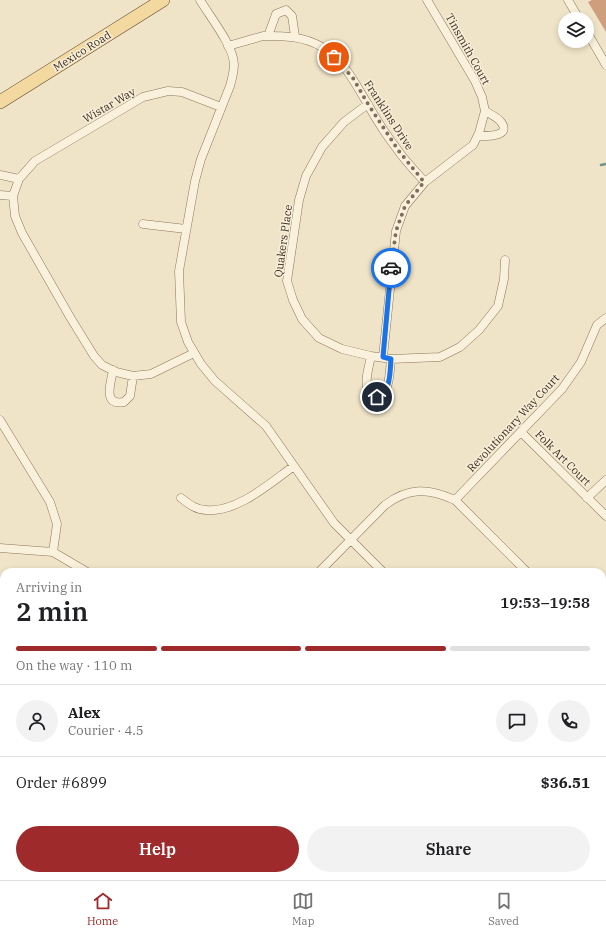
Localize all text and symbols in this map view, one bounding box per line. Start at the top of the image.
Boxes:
street label: Tinsmith Court [443,11,493,87]
map controls [558,12,594,48]
button: layers [558,12,594,48]
street label: Mexico Road [50,28,114,74]
pin [317,40,351,74]
icon: bag [323,46,345,68]
street label: Franklins Drive [361,77,417,153]
street label: Wistar Way [80,84,138,126]
street label: Quakers Place [271,204,295,278]
courier [371,248,411,288]
icon: car [380,257,402,279]
street label: Revolutionary Way Court [464,371,562,475]
pin [360,380,394,414]
icon: home [366,386,388,408]
street label: Folk Art Court [532,427,594,489]
text: Arriving in [16,579,82,596]
text: 19:53–19:58 [500,593,590,612]
text: 2 min [16,594,88,628]
text: On the way · 110 m [16,657,132,674]
button: person [16,700,58,742]
button: chat [496,700,538,742]
button: phone [548,700,590,742]
text: Alex [68,703,100,722]
text: Courier · 4.5 [68,722,144,739]
text: Order #6899 [16,773,107,792]
text: $36.51 [541,773,590,792]
button: Help [16,826,299,872]
button: Share [307,826,590,872]
tab: Home [87,890,118,928]
tab: Map [292,890,314,928]
tab: Saved [488,890,519,928]

